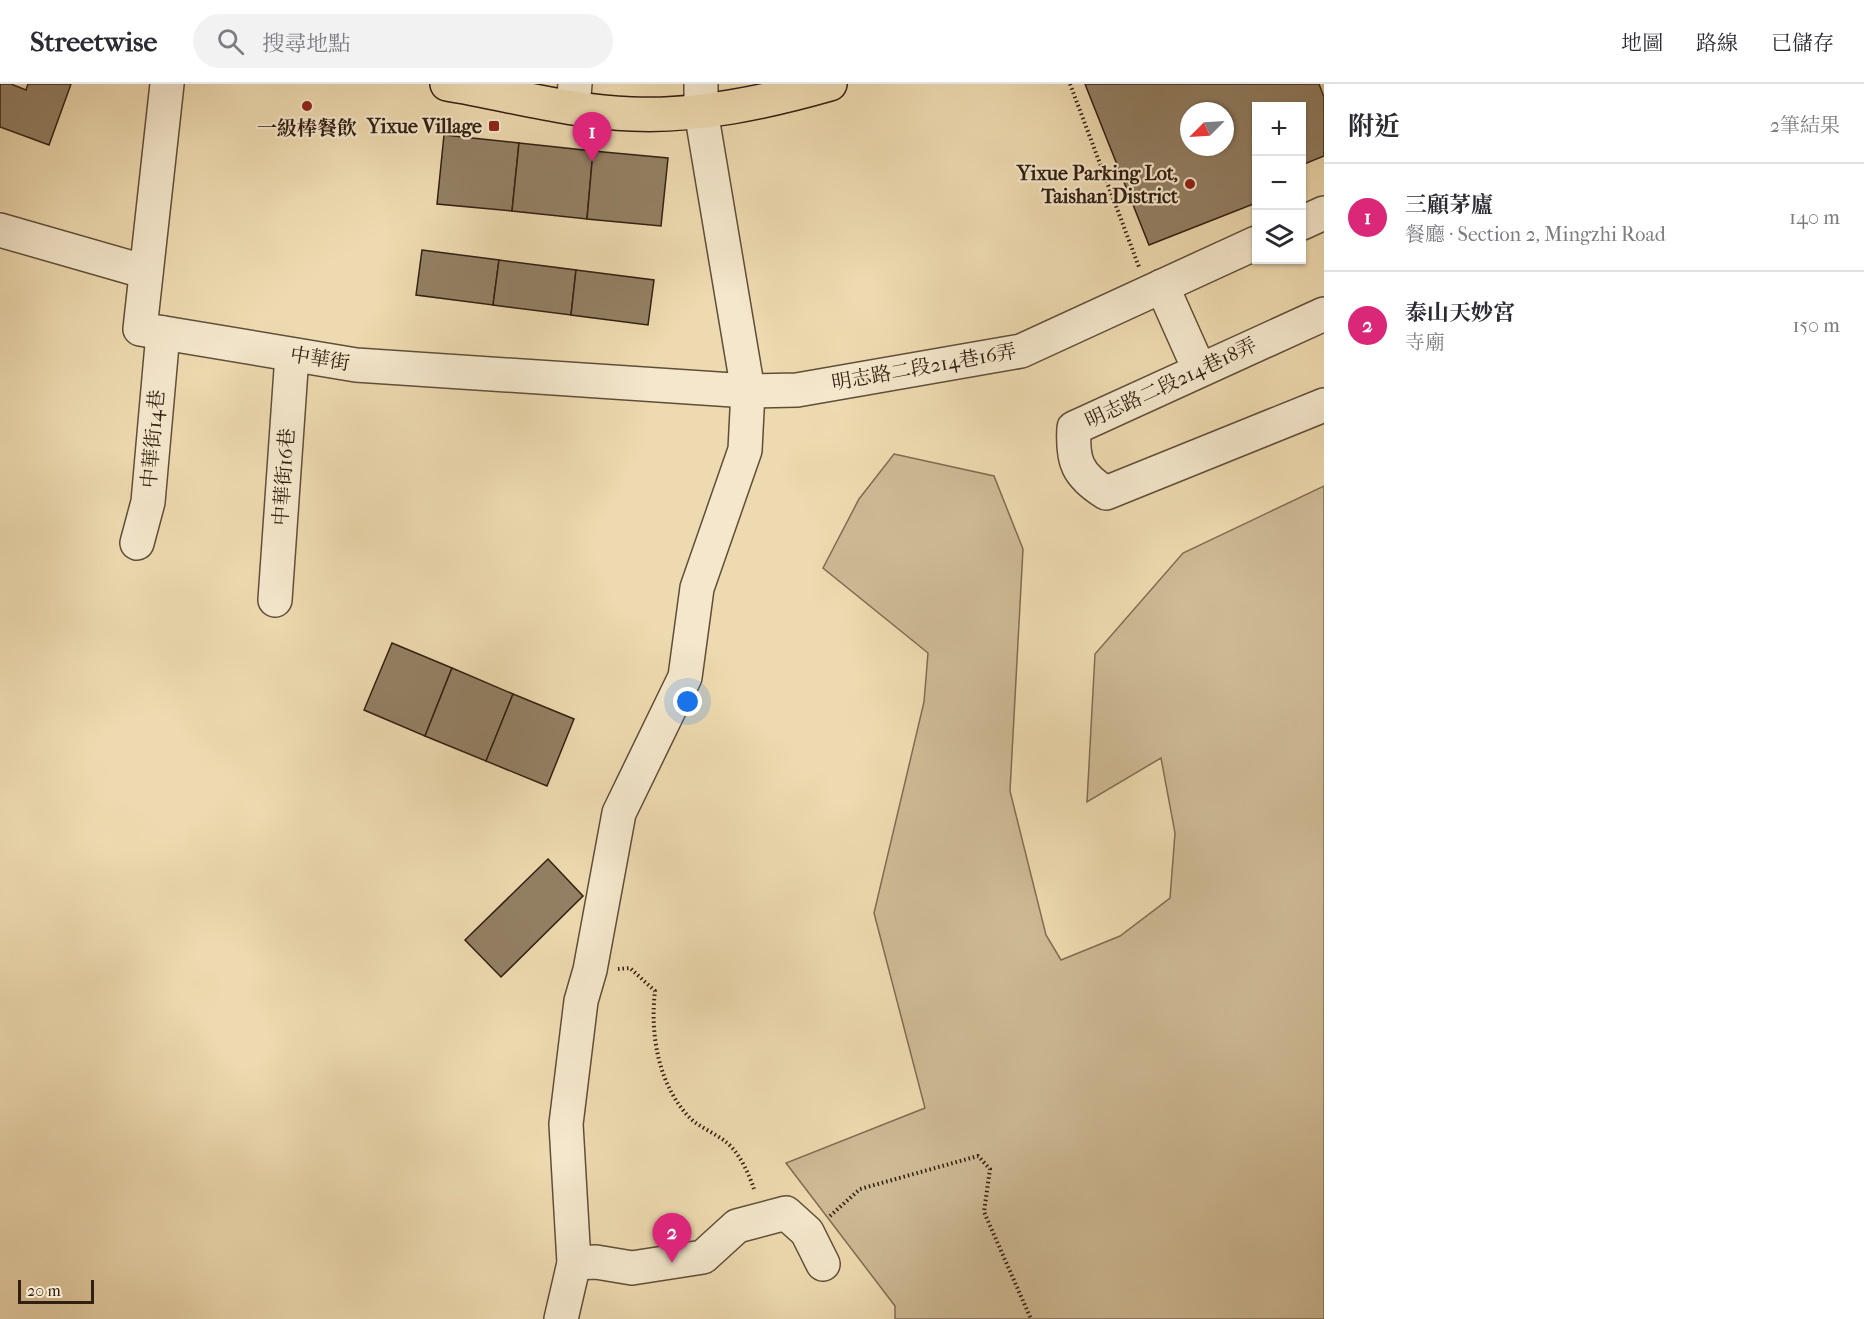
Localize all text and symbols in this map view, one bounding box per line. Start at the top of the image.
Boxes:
search box [193,14,613,68]
text: Streetwise [30,25,157,58]
icon: search [214,25,247,58]
text: 搜尋地點 [262,31,350,57]
text: 地圖 [1621,31,1663,55]
text: 路線 [1696,31,1738,55]
text: 已儲存 [1771,31,1834,55]
marker: 一級棒餐飲 [300,99,314,113]
north arrow [1180,102,1234,156]
map controls [1252,102,1306,264]
button: + [1252,102,1306,156]
text: 附近 [1348,111,1400,142]
pin: 1 [572,112,612,162]
text: 2筆結果 [1770,114,1840,137]
place label: Yixue Village [366,115,482,138]
place label: 一級棒餐飲 [257,117,357,140]
marker: Yixue Village [487,119,501,133]
button: − [1252,156,1306,210]
place label: Yixue Parking Lot, Taishan District [1016,162,1179,208]
marker: Yixue Parking Lot, Taishan District [1183,177,1197,191]
text: 三顧茅廬 [1405,192,1493,218]
text: 1 [1364,206,1371,229]
text: 140 m [1789,206,1840,229]
button: layers [1252,210,1306,264]
text: 餐廳 · Section 2, Mingzhi Road [1405,223,1666,246]
text: 泰山天妙宮 [1405,300,1515,326]
text: 2 [1362,314,1373,337]
text: 150 m [1792,314,1840,337]
text: 寺廟 [1405,331,1445,354]
street label: 明志路二段214巷18弄 [1082,333,1260,433]
street label: 明志路二段214巷16弄 [830,339,1018,395]
street label: 中華街 [289,343,351,375]
street label: 中華街14巷 [137,389,169,489]
street label: 中華街16巷 [269,427,299,527]
your location [673,687,702,716]
pin: 2 [652,1214,692,1263]
scale bar [18,1277,94,1304]
text: 20 m [27,1281,61,1300]

